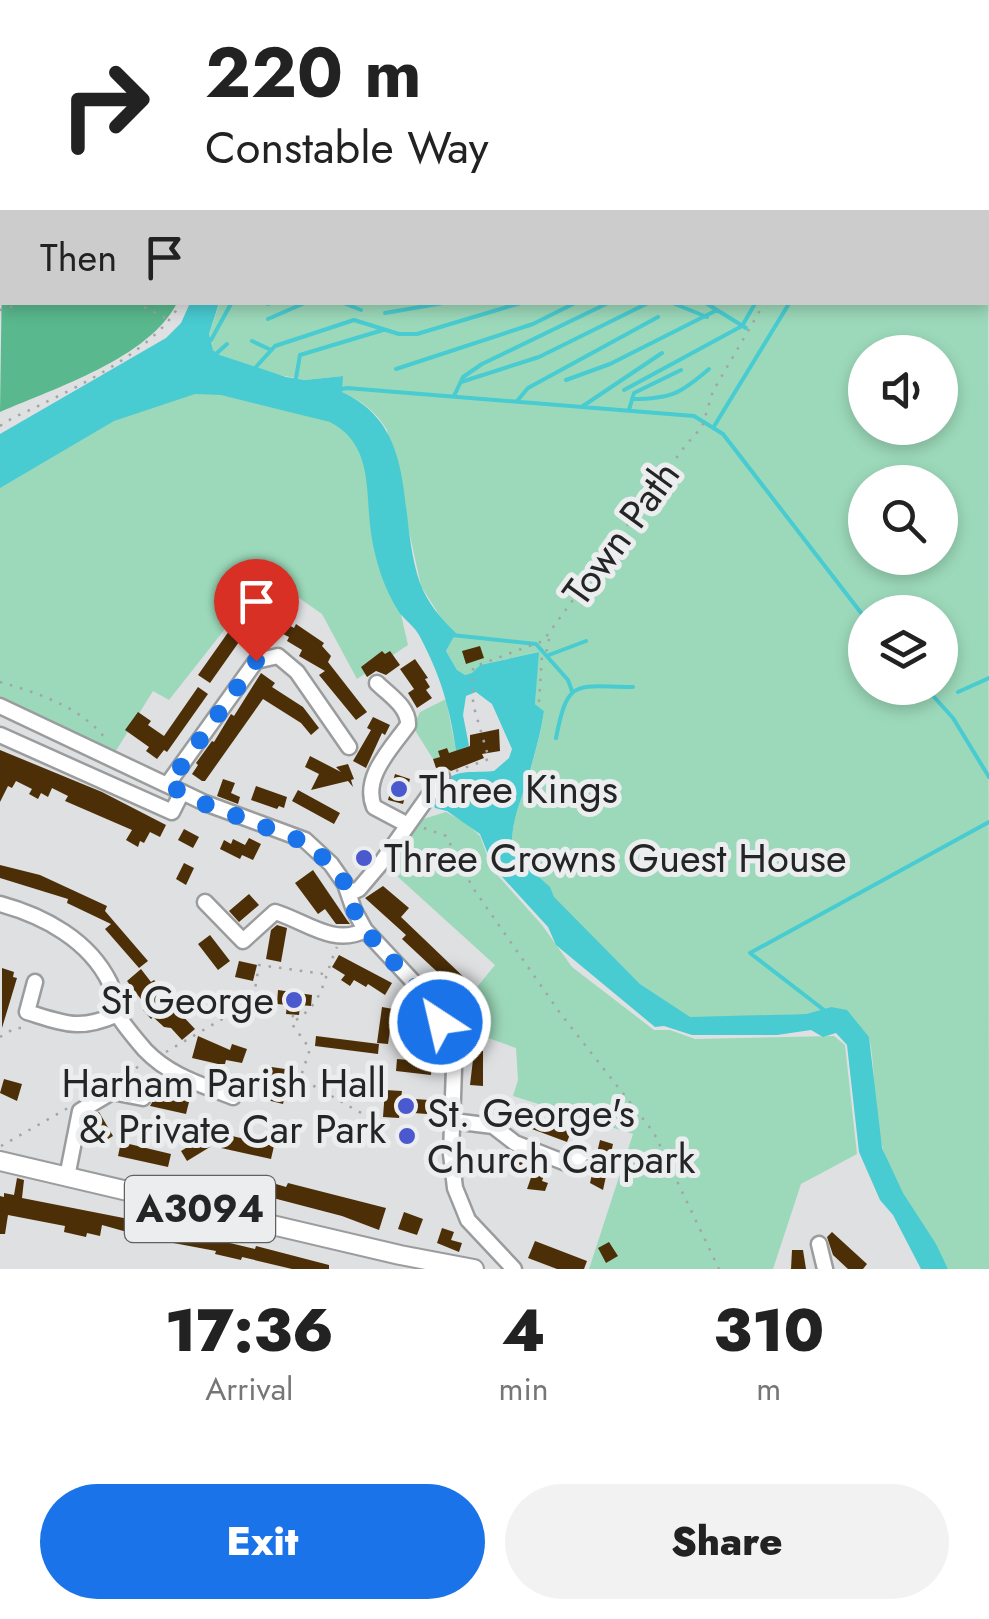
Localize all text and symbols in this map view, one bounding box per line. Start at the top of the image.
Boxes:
text: 220 m [205,22,422,123]
icon: right [40,40,170,170]
text: Constable Way [205,115,489,180]
text: Then [40,230,117,285]
icon: arrive [137,230,192,285]
map controls [848,335,958,705]
button: sound [848,335,958,445]
street label: Town Path [549,449,693,617]
button: search [848,465,958,575]
pin [214,559,299,662]
icon: arrive [229,574,284,629]
button: layers [848,595,958,705]
place label: Three Kings [419,760,618,818]
marker: Three Kings [388,778,410,800]
place label: Three Crowns Guest House [384,829,846,887]
marker: Three Crowns Guest House [353,847,375,869]
position arrow [388,970,492,1074]
place label: St George [101,971,274,1029]
marker: St George [283,989,305,1011]
place label: Harham Parish Hall & Private Car Park [62,1054,386,1158]
place label: St. George's Church Carpark [427,1084,696,1188]
marker: Harham Parish Hall & Private Car Park [395,1095,417,1117]
marker: St. George's Church Carpark [396,1125,418,1147]
road number: A3094 [125,1176,275,1242]
text: 17:36 [165,1287,334,1374]
text: 4 [502,1287,546,1374]
text: 310 [713,1287,824,1374]
text: Arrival [205,1366,293,1412]
text: min [499,1366,549,1412]
text: m [756,1366,781,1412]
button: Exit [40,1484,485,1599]
button: Share [505,1484,949,1599]

